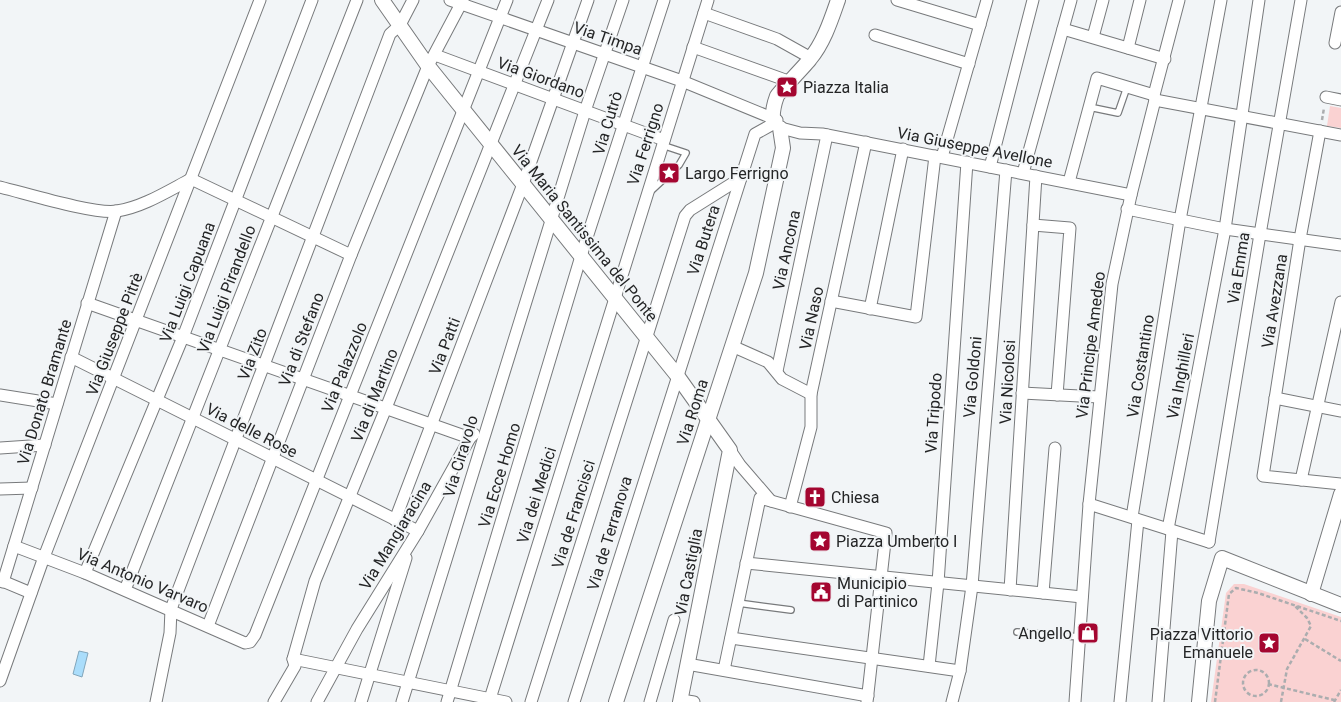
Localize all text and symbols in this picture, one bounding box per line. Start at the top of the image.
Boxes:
street label: Via Timpa [571,18,645,59]
street label: Via Giordano [495,53,587,102]
place icon: Piazza Italia [775,75,799,99]
place label: Piazza Italia [803,78,889,97]
street label: Via Cutrò [589,89,626,157]
street label: Via Ferrigno [623,101,668,188]
street label: Via Giuseppe Avellone [896,123,1054,172]
street label: Via Maria Santissima del Ponte [507,141,662,325]
place icon: Largo Ferrigno [657,161,681,185]
place label: Largo Ferrigno [685,164,789,183]
street label: Via Butera [683,202,724,278]
street label: Via Ancona [769,208,804,292]
street label: Via Luigi Capuana [156,219,219,345]
street label: Via Luigi Pirandello [193,222,260,356]
street label: Via Emma [1223,231,1254,305]
street label: Via Avezzana [1258,253,1291,350]
street label: Via Giuseppe Pitrè [82,270,147,398]
street label: Via Principe Amedeo [1072,270,1109,420]
street label: Via Naso [796,285,827,352]
street label: Via di Stefano [275,290,328,389]
street label: Via Costantino [1123,313,1158,419]
street label: Via Patti [425,315,464,378]
street label: Via Donato Bramante [13,317,76,467]
street label: Via Palazzolo [318,319,371,415]
street label: Via Zito [234,325,271,383]
street label: Via Inghilleri [1163,331,1198,421]
street label: Via Goldoni [959,336,986,418]
street label: Via Nicolosi [996,339,1019,425]
street label: Via di Martino [347,346,402,445]
street label: Via Tripodo [921,372,946,454]
street label: Via Roma [673,377,712,448]
street label: Via delle Rose [203,399,301,462]
street label: Via Ciravolo [439,413,482,499]
street label: Via Ecce Homo [475,420,524,530]
street label: Via dei Medici [513,445,560,546]
street label: Via de Francisci [548,458,599,571]
street label: Via de Terranova [583,474,636,593]
street label: Via Mangiaracina [355,477,435,593]
church icon: Chiesa [803,485,827,509]
place label: Chiesa [831,488,880,507]
street label: Via Castiglia [671,527,706,617]
place icon: Piazza Umberto I [808,529,832,553]
place label: Piazza Umberto I [836,532,957,551]
street label: Via Antonio Varvaro [74,544,211,617]
place label: Municipio di Partinico [837,574,918,611]
public building icon: Municipio di Partinico [809,580,833,604]
shop icon: Angello [1076,621,1100,645]
place label: Angello [1018,624,1072,643]
place label: Piazza Vittorio Emanuele [1150,625,1253,662]
place icon: Piazza Vittorio Emanuele [1257,631,1281,655]

